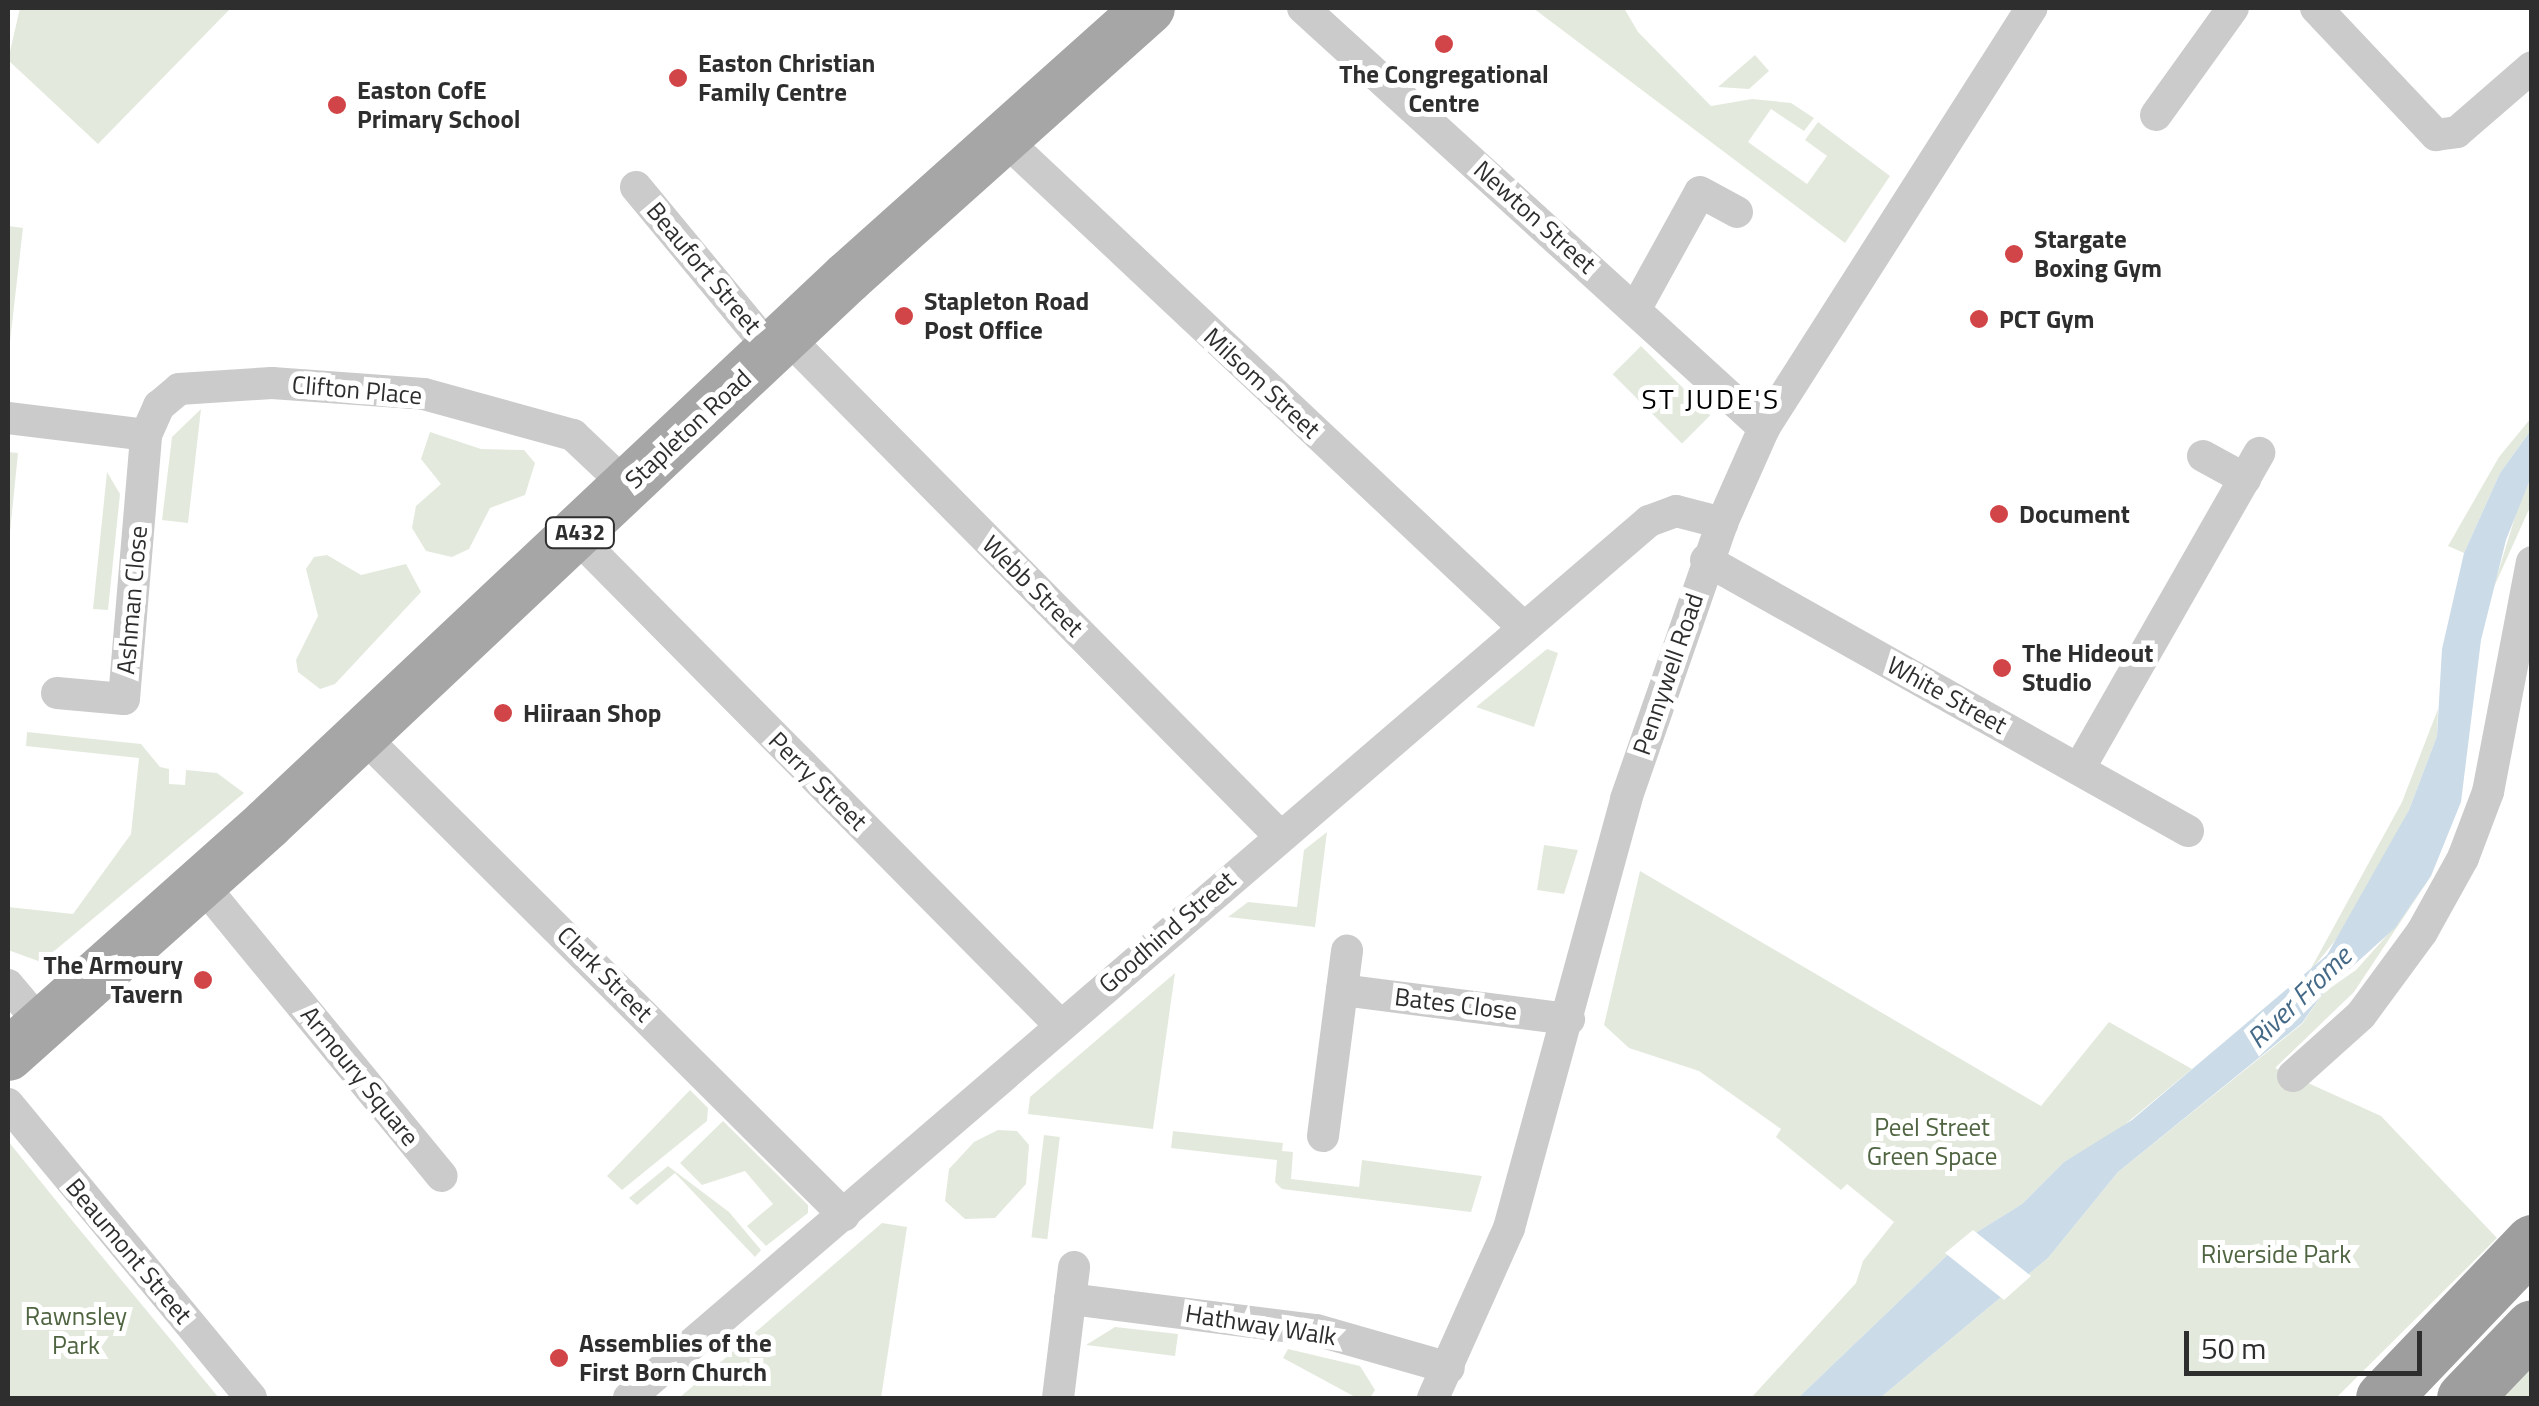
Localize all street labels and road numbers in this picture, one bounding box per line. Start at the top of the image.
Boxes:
street label: Newton Street [1468,154,1602,280]
street label: Beaufort Street [640,196,768,340]
street label: Milsom Street [1198,322,1326,444]
street label: Stapleton Road [619,363,757,495]
street label: Clifton Place [291,369,423,411]
road number: A432 [542,516,618,550]
street label: Ashman Close [111,524,153,676]
street label: Webb Street [976,529,1090,643]
street label: Pennywell Road [1626,589,1710,759]
street label: White Street [1882,650,2012,740]
street label: Perry Street [763,726,873,836]
street label: Goodhind Street [1093,865,1241,999]
street label: Clark Street [551,920,659,1028]
street label: Bates Close [1393,982,1519,1026]
street label: Armoury Square [295,1000,425,1152]
street label: Beaumont Street [60,1172,198,1330]
street label: Hathway Walk [1183,1298,1339,1352]

